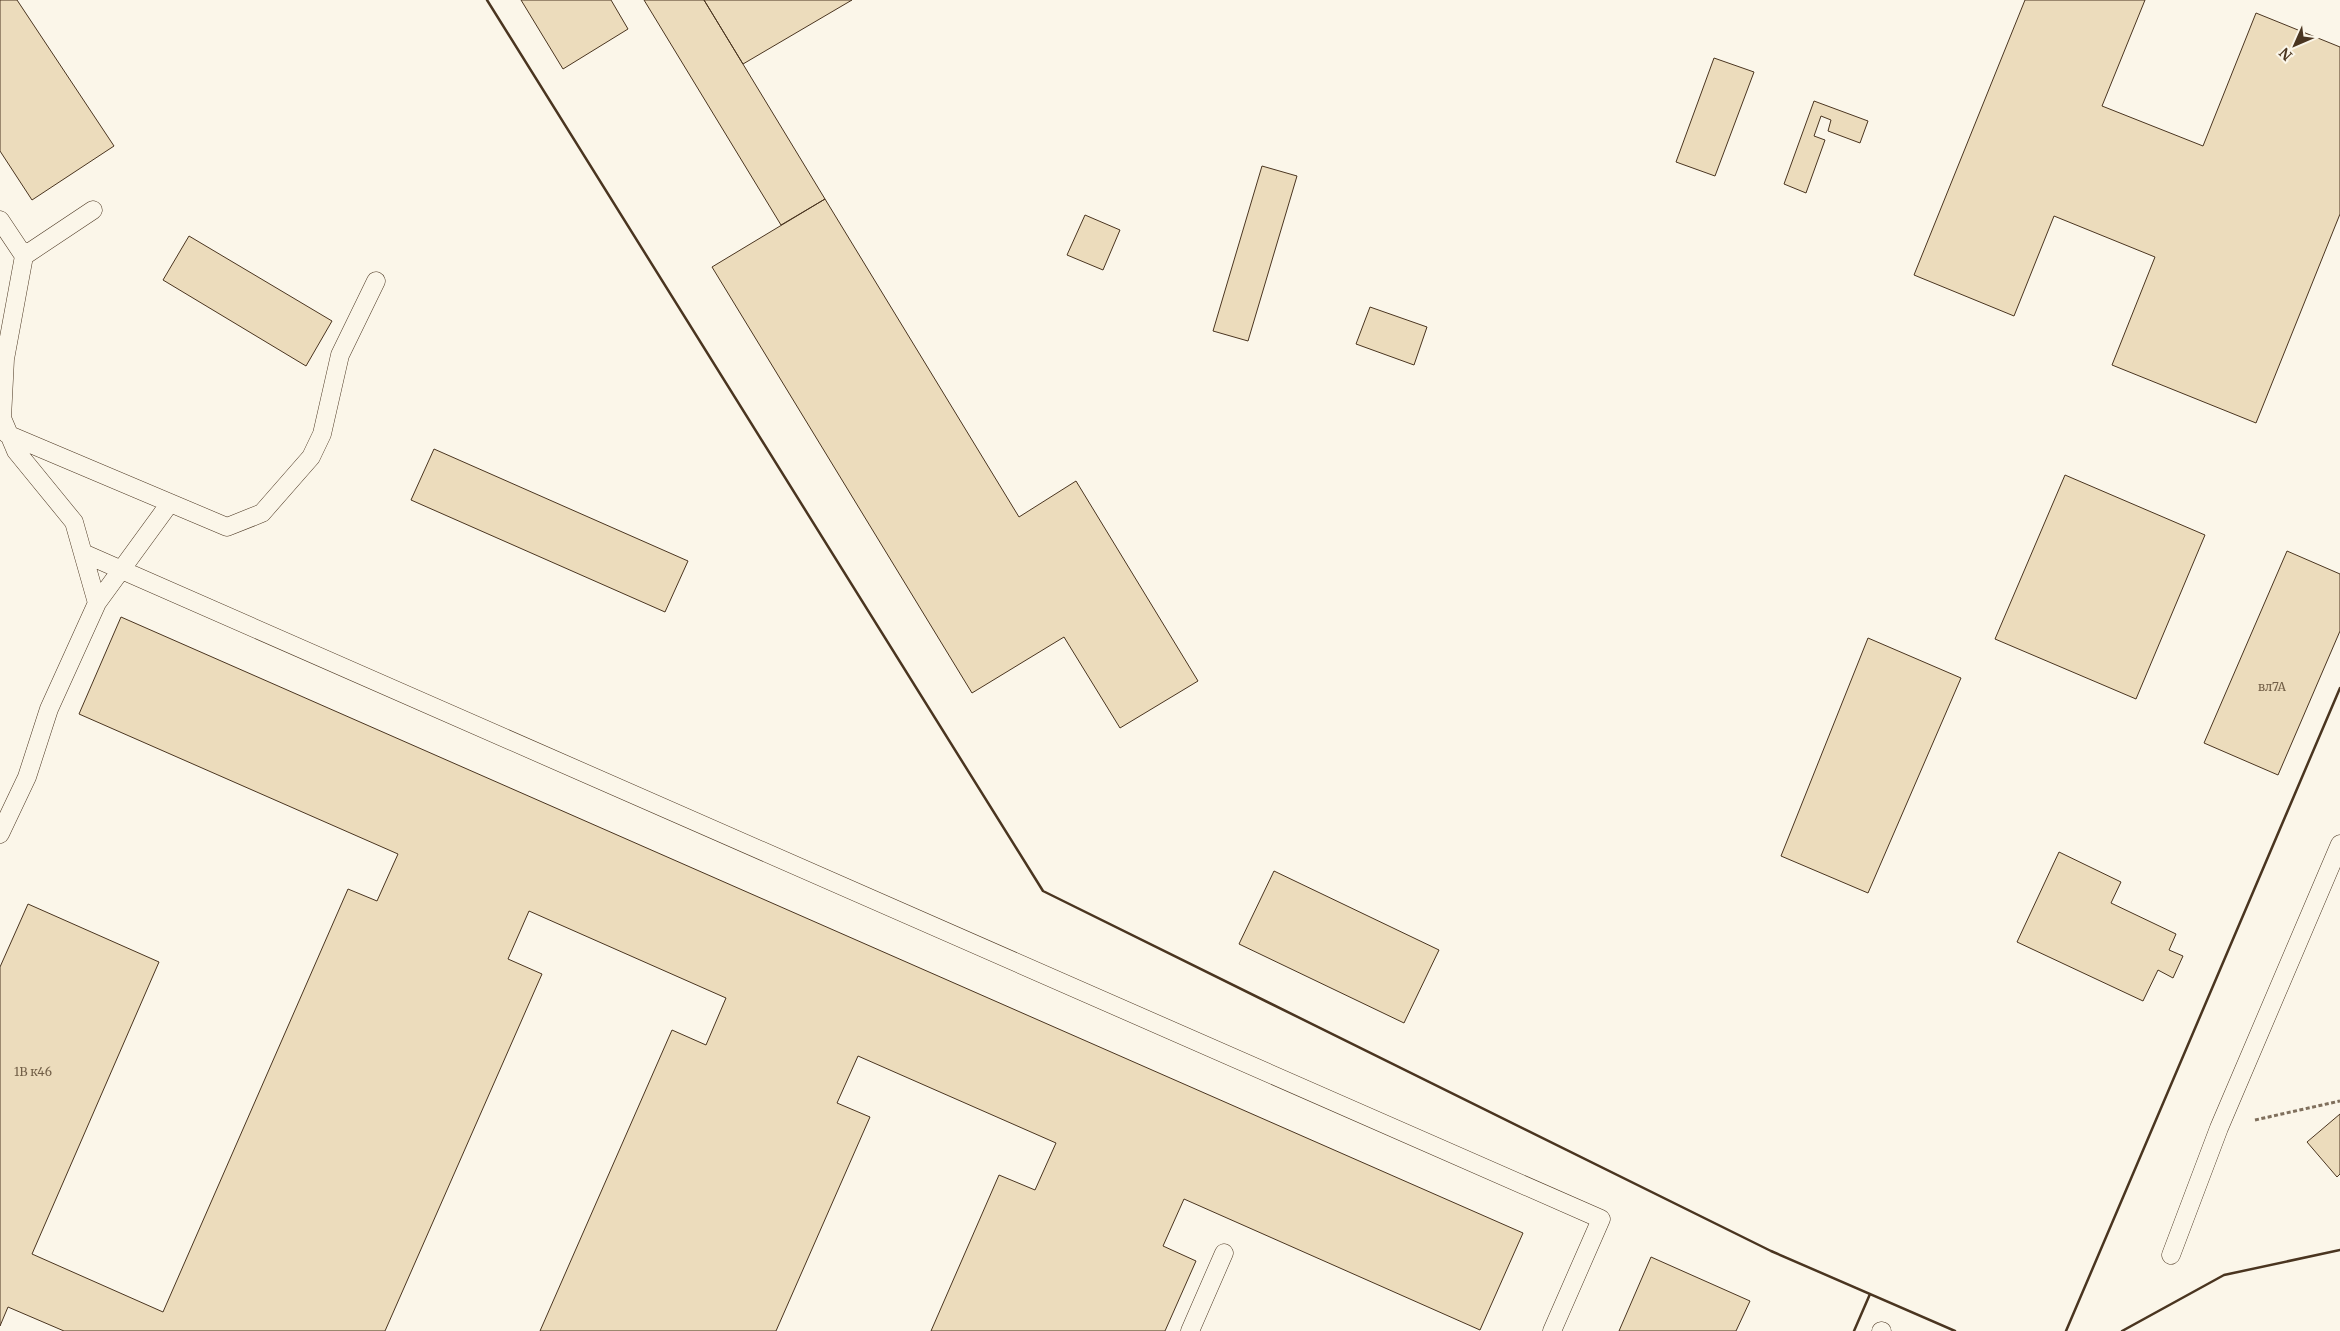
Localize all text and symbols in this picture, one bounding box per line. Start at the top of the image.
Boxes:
north arrow [2270,20,2320,70]
text: N [2276,44,2296,64]
house number: вл7А [2258,679,2287,694]
house number: 1В к46 [14,1064,52,1079]

